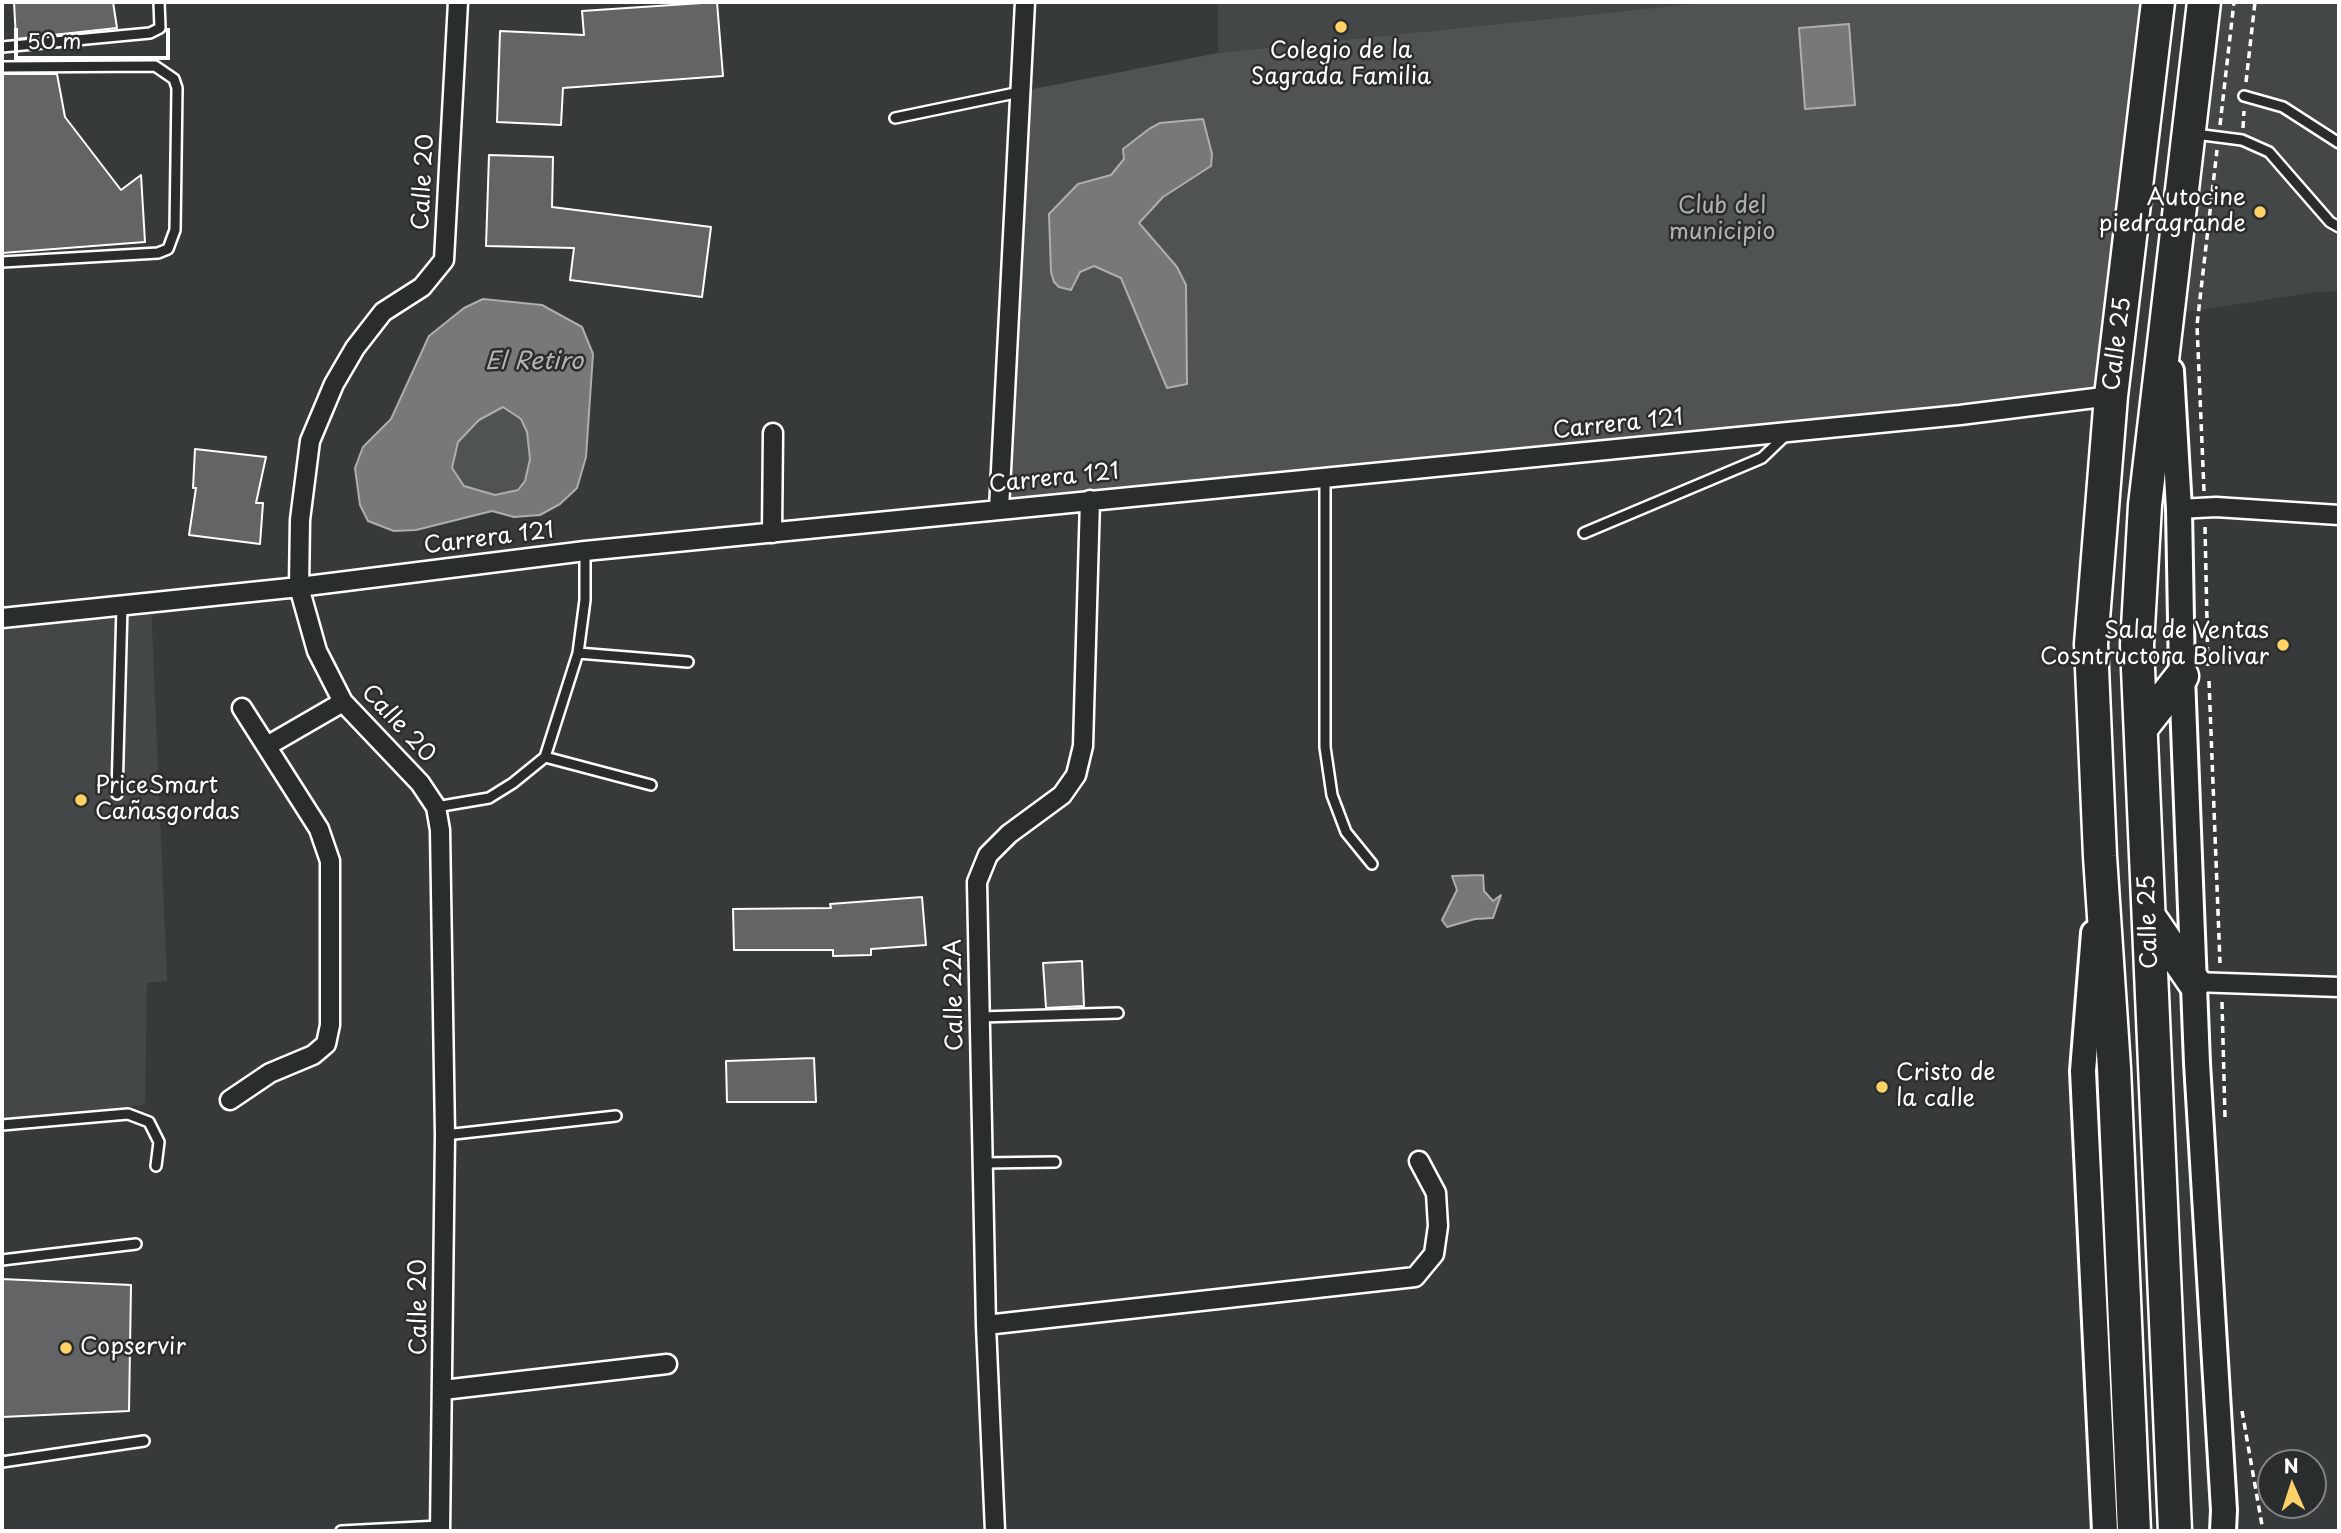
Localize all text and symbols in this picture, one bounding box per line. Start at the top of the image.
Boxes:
scale bar [18,14,173,58]
marker: Colegio de la Sagrada Familia [1333,19,1349,35]
text: 50 m [27,24,81,56]
place label: Colegio de la Sagrada Familia [1251,38,1431,92]
street label: Calle 20 [408,133,440,231]
place label: Autocine piedragrande [2098,185,2246,239]
park label: Club del municipio [1669,193,1775,247]
marker: Autocine piedragrande [2252,204,2268,220]
street label: Calle 25 [2099,296,2137,392]
water label: El Retiro [485,348,583,376]
street label: Carrera 121 [1552,404,1684,446]
street label: Carrera 121 [988,458,1120,500]
street label: Carrera 121 [422,517,556,561]
place label: Sala de Ventas Cosntructora Bolivar [2040,618,2269,672]
marker: Sala de Ventas Cosntructora Bolivar [2275,637,2291,653]
street label: Calle 20 [355,679,441,769]
place label: PriceSmart Cañasgordas [95,773,240,827]
marker: PriceSmart Cañasgordas [73,792,89,808]
street label: Calle 25 [2134,875,2164,969]
street label: Calle 22A [940,939,970,1051]
place label: Cristo de la calle [1896,1060,1995,1114]
marker: Cristo de la calle [1874,1079,1890,1095]
street label: Calle 20 [406,1259,434,1355]
place label: Copservir [80,1334,186,1362]
marker: Copservir [58,1340,74,1356]
north arrow [2257,1449,2327,1519]
text: N [2283,1451,2299,1479]

